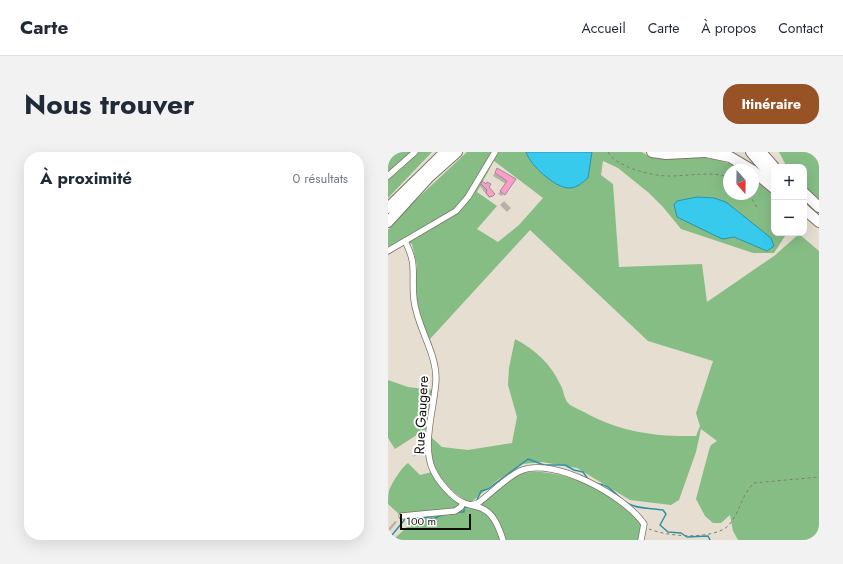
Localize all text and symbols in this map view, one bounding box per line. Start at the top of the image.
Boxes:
text: Carte [20,14,68,41]
text: Accueil [582,18,626,38]
text: Carte [648,18,679,38]
text: À propos [701,18,756,38]
text: Contact [778,18,823,38]
text: Nous trouver [24,84,195,125]
button: Itinéraire [723,84,819,124]
north arrow [723,164,759,200]
map controls [771,164,807,236]
button: + [771,164,807,200]
text: À proximité [40,166,132,190]
text: 0 résultats [293,169,348,188]
button: − [771,200,807,236]
street label: Rue Gaugere [409,375,433,455]
scale bar [400,512,471,531]
text: 100 m [406,513,436,529]

